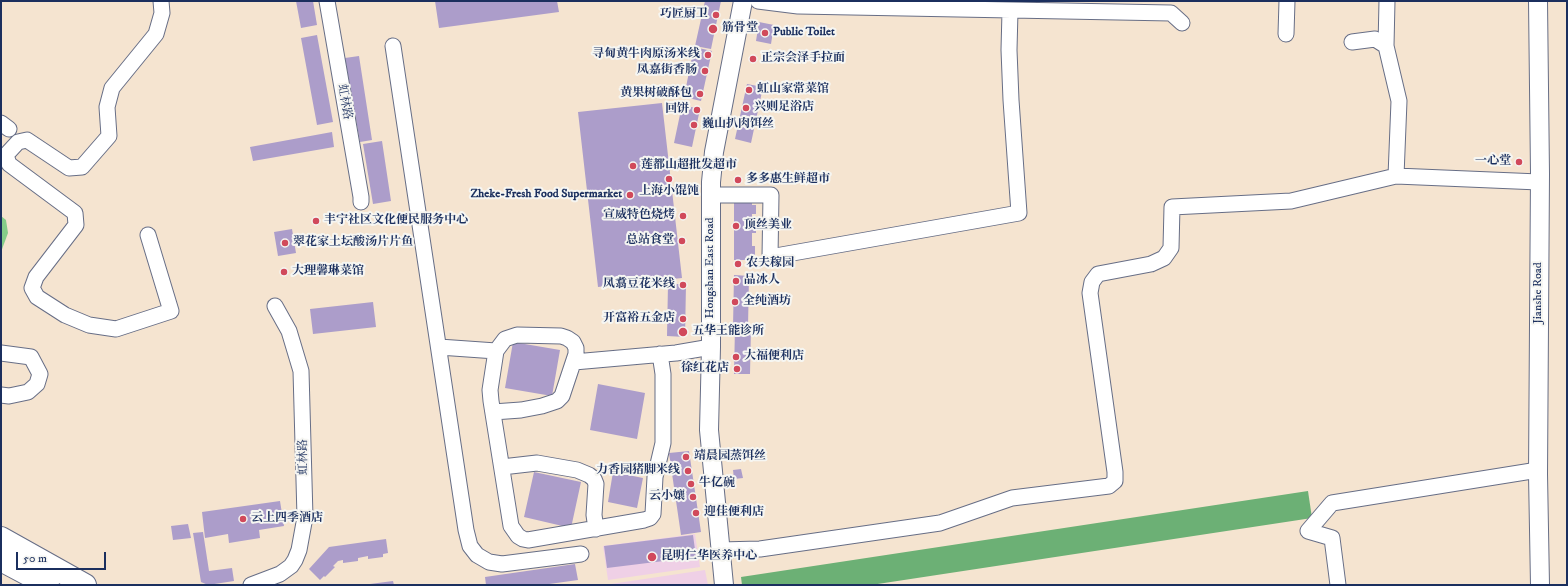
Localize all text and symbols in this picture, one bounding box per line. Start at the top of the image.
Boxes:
place label: 巧匠厨卫 [660,8,708,22]
marker: 巧匠厨卫 [711,10,721,20]
place label: 筋骨堂 [722,22,758,36]
marker: 筋骨堂 [707,23,719,35]
place label: Public Toilet [773,26,835,40]
marker: Public Toilet [760,28,770,38]
place label: 寻甸黄牛肉原汤米线 [592,48,700,62]
marker: 寻甸黄牛肉原汤米线 [703,50,713,60]
place label: 正宗会泽手拉面 [761,52,845,66]
marker: 正宗会泽手拉面 [748,54,758,64]
place label: 凤嘉街香肠 [637,64,697,78]
marker: 凤嘉街香肠 [700,66,710,76]
street label: 虹林路 [334,83,354,121]
place label: 虹山家常菜馆 [757,83,829,97]
marker: 虹山家常菜馆 [744,85,754,95]
place label: 黄果树破酥包 [620,87,692,101]
marker: 黄果树破酥包 [695,89,705,99]
place label: 兴则足浴店 [754,101,814,115]
place label: 回饼 [665,103,689,117]
marker: 兴则足浴店 [741,103,751,113]
marker: 回饼 [692,105,702,115]
place label: 巍山扒肉饵丝 [702,118,774,132]
marker: 巍山扒肉饵丝 [689,120,699,130]
place label: 一心堂 [1475,155,1511,169]
marker: 一心堂 [1514,157,1524,167]
place label: 莲都山超批发超市 [641,159,737,173]
marker: 莲都山超批发超市 [628,161,638,171]
place label: 多多惠生鲜超市 [746,173,830,187]
marker: 上海小馄饨 [664,174,674,184]
marker: 多多惠生鲜超市 [733,175,743,185]
place label: 上海小馄饨 [639,185,699,199]
place label: Zheke-Fresh Food Supermarket [470,188,622,202]
marker: Zheke-Fresh Food Supermarket [625,190,635,200]
place label: 宣威特色烧烤 [603,209,675,223]
marker: 宣威特色烧烤 [678,211,688,221]
place label: 丰宁社区文化便民服务中心 [324,214,468,228]
marker: 丰宁社区文化便民服务中心 [311,216,321,226]
street label: Hongshan East Road [704,218,718,318]
place label: 顶丝美业 [744,219,792,233]
marker: 顶丝美业 [731,221,741,231]
place label: 总站食堂 [626,234,674,248]
place label: 翠花家土坛酸汤片片鱼 [293,236,413,250]
marker: 总站食堂 [677,236,687,246]
marker: 翠花家土坛酸汤片片鱼 [280,238,290,248]
place label: 农夫稼园 [746,257,794,271]
marker: 农夫稼园 [733,259,743,269]
street label: Jianshe Road [1532,262,1546,324]
place label: 大理馨琳菜馆 [292,265,364,279]
marker: 大理馨琳菜馆 [279,267,289,277]
place label: 品冰人 [744,274,780,288]
marker: 品冰人 [731,276,741,286]
place label: 凤翥豆花米线 [603,278,675,292]
marker: 凤翥豆花米线 [678,280,688,290]
place label: 全纯酒坊 [743,295,791,309]
marker: 全纯酒坊 [730,297,740,307]
place label: 开富裕五金店 [603,312,675,326]
marker: 开富裕五金店 [678,314,688,324]
place label: 五华王能诊所 [692,325,764,339]
marker: 五华王能诊所 [677,326,689,338]
place label: 大福便利店 [744,350,804,364]
marker: 大福便利店 [731,352,741,362]
place label: 徐红花店 [681,362,729,376]
marker: 徐红花店 [732,364,742,374]
street label: 虹林路 [296,439,312,475]
place label: 靖晨园蒸饵丝 [694,450,766,464]
marker: 靖晨园蒸饵丝 [681,452,691,462]
place label: 力香园猪脚米线 [596,464,680,478]
marker: 力香园猪脚米线 [683,466,693,476]
place label: 牛亿碗 [699,477,735,491]
marker: 牛亿碗 [686,479,696,489]
place label: 云小孃 [649,490,685,504]
marker: 云小孃 [688,492,698,502]
place label: 迎佳便利店 [704,506,764,520]
marker: 迎佳便利店 [691,508,701,518]
place label: 云上四季酒店 [251,512,323,526]
marker: 云上四季酒店 [238,514,248,524]
scale bar [18,544,108,570]
place label: 昆明仁华医养中心 [661,550,757,564]
text: 50 m [23,551,47,566]
marker: 昆明仁华医养中心 [646,551,658,563]

